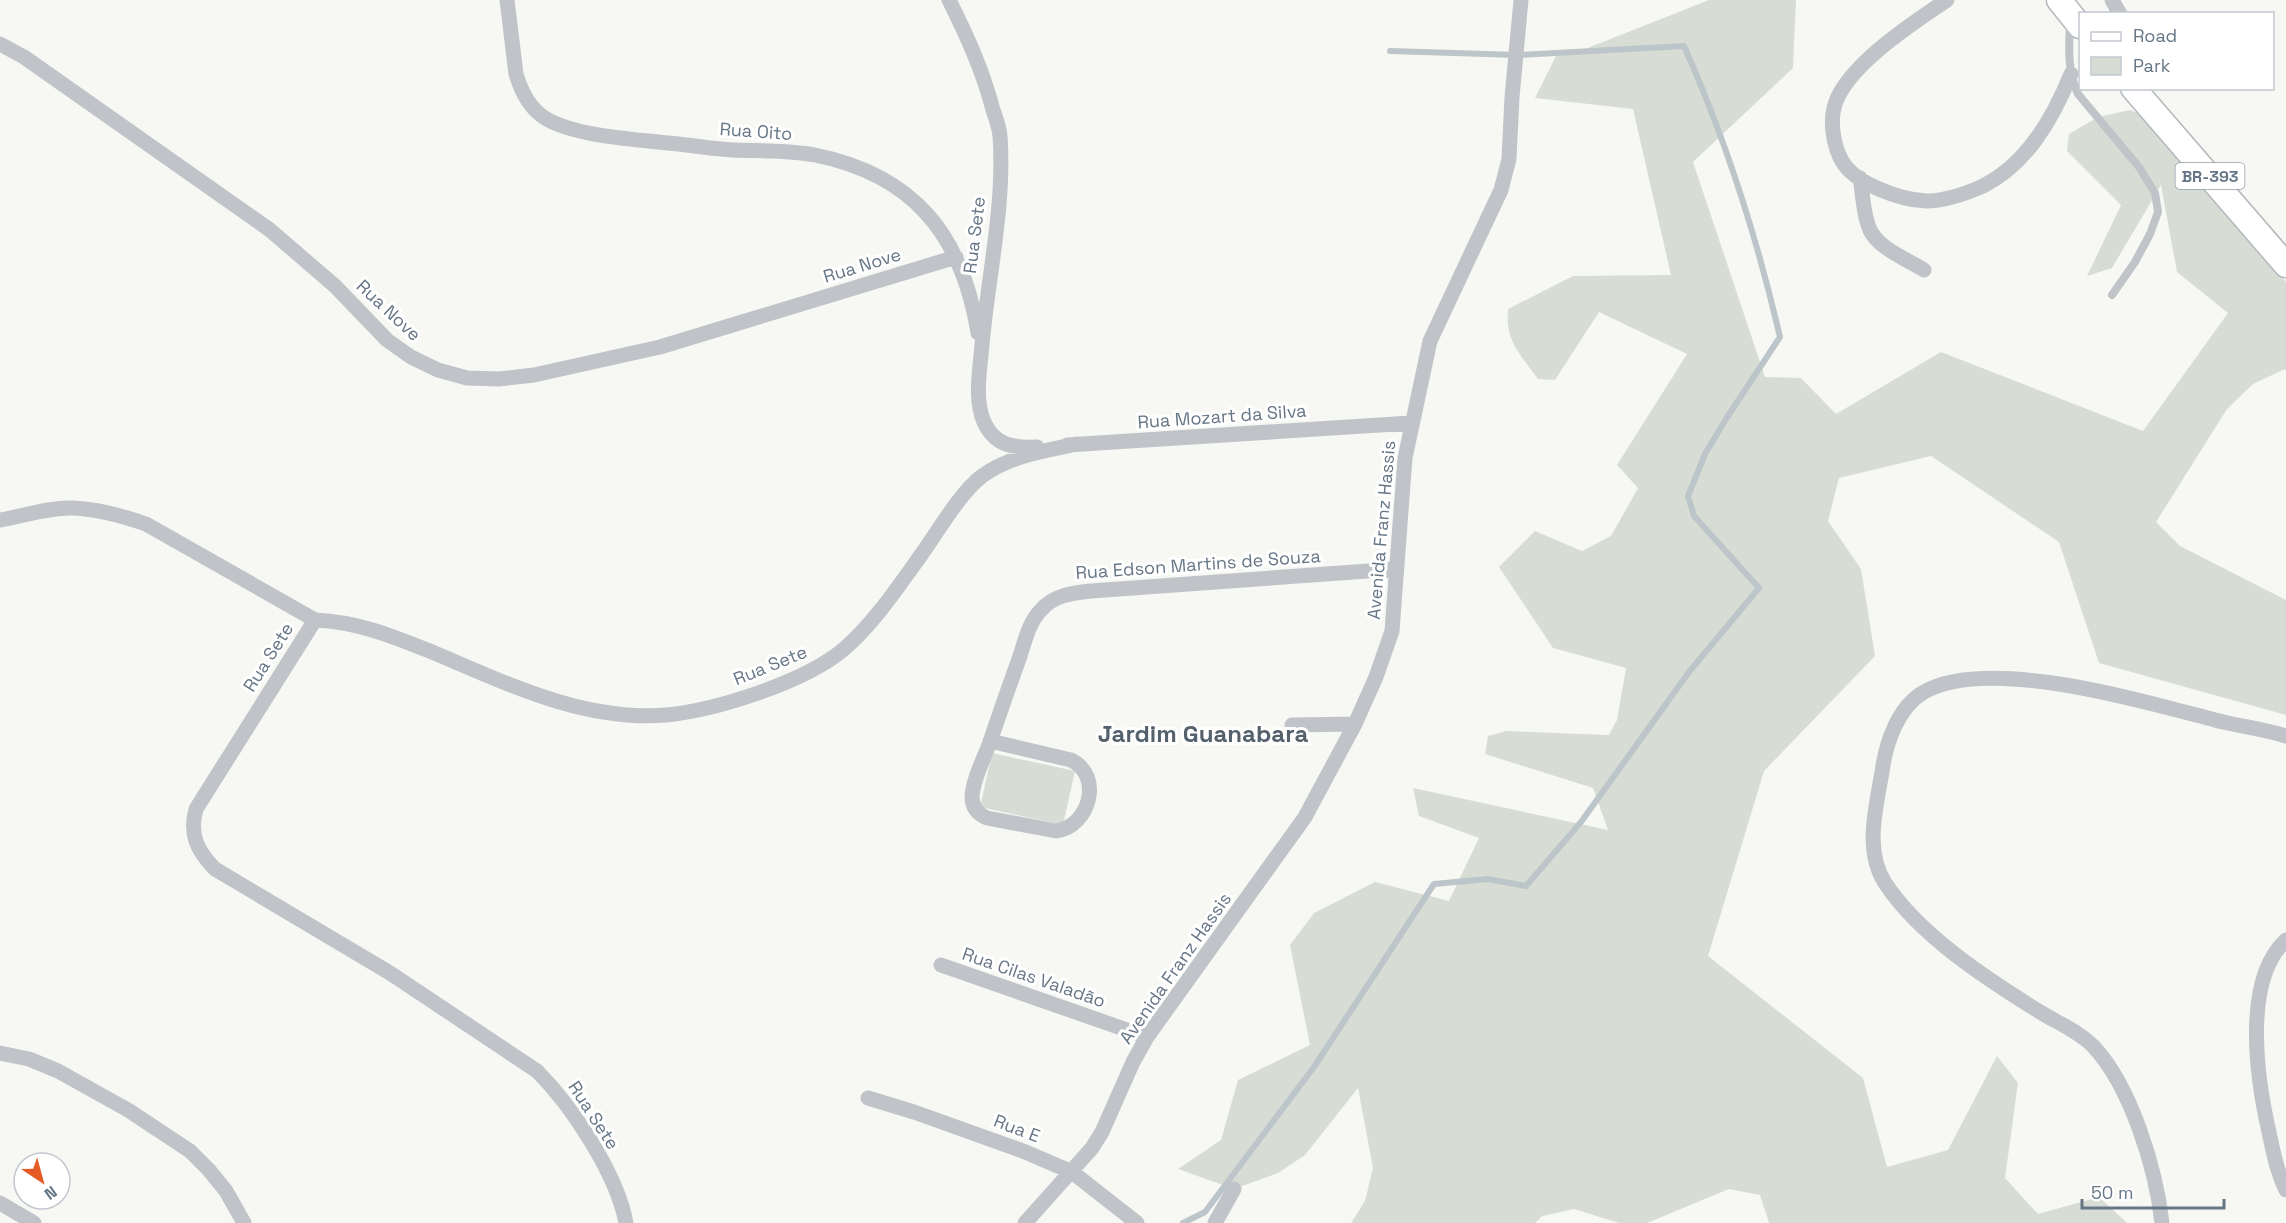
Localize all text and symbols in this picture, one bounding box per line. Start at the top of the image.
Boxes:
legend [2079,12,2274,90]
text: Road [2133,24,2177,47]
text: Park [2133,54,2171,77]
street label: Rua Oito [719,117,793,145]
road number: BR-393 [2176,163,2244,189]
street label: Rua Sete [958,195,990,275]
street label: Rua Nove [820,242,904,288]
street label: Rua Nove [352,274,426,346]
street label: Rua Mozart da Silva [1137,399,1307,433]
street label: Avenida Franz Hassis [1362,440,1400,620]
street label: Rua Edson Martins de Souza [1075,544,1321,584]
street label: Rua Sete [238,618,298,696]
street label: Rua Sete [730,640,810,690]
district label: Jardim Guanabara [1098,718,1308,749]
street label: Avenida Franz Hassis [1114,888,1236,1048]
street label: Rua Cilas Valadão [959,942,1109,1012]
street label: Rua Sete [563,1076,625,1154]
street label: Rua E [991,1109,1043,1147]
north arrow [12,1151,72,1211]
scale bar [2082,1172,2224,1210]
text: N [40,1181,61,1204]
text: 50 m [2091,1181,2133,1204]

